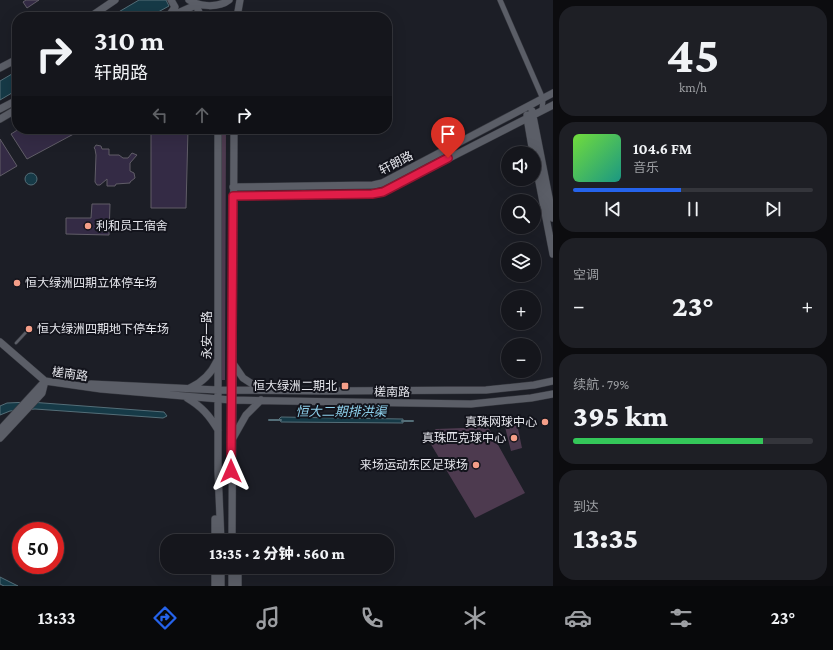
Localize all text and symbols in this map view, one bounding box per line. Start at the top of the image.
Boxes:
text: 310 m [94,25,164,56]
text: 45 [666,25,720,83]
icon: right [28,28,80,80]
text: 轩朗路 [94,63,148,83]
text: km/h [679,80,707,95]
icon: left [149,104,171,126]
icon: ahead [191,104,213,126]
icon: right [233,104,255,126]
pin [431,117,465,158]
icon: arrive [437,123,459,145]
text: 104.6 FM [633,141,692,157]
map controls [501,146,541,378]
button: sound [501,146,541,186]
street label: 轩朗路 [377,149,415,177]
text: 音乐 [633,160,659,175]
button: search [501,194,541,234]
icon: previous [602,198,624,220]
icon: pause [682,198,704,220]
icon: next [762,198,784,220]
place label: 利和员工宿舍 [96,219,168,233]
marker: 利和员工宿舍 [83,221,93,231]
button: layers [501,242,541,282]
text: 空调 [573,267,599,282]
place label: 恒大绿洲四期立体停车场 [25,276,157,290]
marker: 恒大绿洲四期立体停车场 [12,278,22,288]
text: 23° [672,289,714,322]
button: + [501,290,541,330]
text: − [573,293,585,318]
text: + [801,293,813,318]
street label: 永安一路 [200,311,214,359]
place label: 恒大绿洲四期地下停车场 [37,322,169,336]
marker: 恒大绿洲四期地下停车场 [24,324,34,334]
button: − [501,338,541,378]
street label: 槎南路 [51,365,89,383]
text: 续航 · 79% [573,377,629,392]
place label: 恒大绿洲二期北 [253,379,337,393]
marker: 恒大绿洲二期北 [340,381,350,391]
street label: 槎南路 [374,385,410,399]
text: 395 km [573,399,668,432]
water label: 恒大二期排洪渠 [295,404,388,419]
place label: 真珠网球中心 [465,415,537,429]
marker: 真珠网球中心 [540,417,550,427]
place label: 真珠匹克球中心 [422,431,506,445]
marker: 真珠匹克球中心 [509,433,519,443]
position arrow [210,450,252,492]
place label: 来场运动东区足球场 [360,458,468,472]
marker: 来场运动东区足球场 [471,460,481,470]
text: 到达 [573,499,599,514]
text: 13:35 [573,521,638,554]
speed limit sign: 50 [12,522,64,574]
text: 13:35 · 2 分钟 · 560 m [209,546,345,562]
icon: directions [151,604,179,632]
icon: music [254,604,282,632]
icon: phone [358,604,386,632]
icon: climate [461,604,489,632]
icon: car [564,604,592,632]
icon: filters [667,604,695,632]
text: 13:33 [38,608,76,628]
text: 23° [771,608,795,628]

